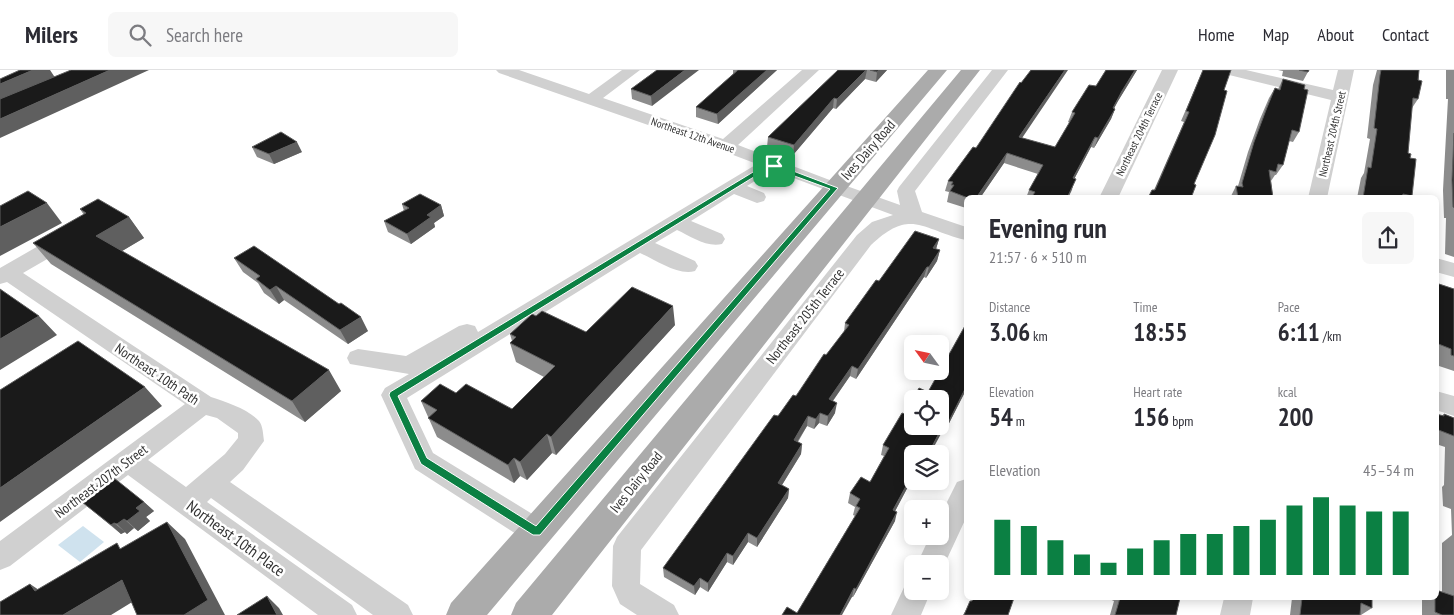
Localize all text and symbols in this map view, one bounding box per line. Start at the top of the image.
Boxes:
search box [108,12,458,57]
text: Milers [25,19,78,50]
icon: search [126,21,154,49]
text: Search here [166,23,243,47]
text: Home [1198,23,1235,46]
text: Map [1263,23,1289,46]
text: About [1317,23,1354,46]
text: Contact [1382,23,1429,46]
street label: Northeast 204th Terrace [1113,89,1166,178]
street label: Northeast 204th Street [1315,90,1349,178]
street label: Northeast 12th Avenue [649,114,737,156]
street label: Ives Dairy Road [837,116,899,184]
pin [753,145,795,187]
icon: arrive [760,152,788,180]
text: Evening run [989,209,1107,246]
button: share [1362,212,1414,264]
text: 21:57 · 6 × 510 m [989,247,1087,267]
street label: Northeast 205th Terrace [762,264,848,367]
text: Distance [989,298,1030,316]
text: Time [1133,298,1158,316]
text: Pace [1278,298,1300,316]
text: 3.06 [989,316,1030,348]
text: 18:55 [1133,316,1187,348]
text: 6:11 [1278,316,1320,348]
text: km [1030,327,1048,345]
text: /km [1320,327,1341,345]
north arrow [904,335,949,380]
map controls [904,335,949,600]
street label: Northeast 10th Path [111,339,203,409]
text: Elevation [989,383,1034,401]
text: Heart rate [1133,383,1182,401]
text: kcal [1278,383,1297,401]
button: locate [904,390,949,435]
text: 54 [989,401,1013,433]
text: 156 [1133,401,1169,433]
text: 200 [1278,401,1314,433]
text: m [1013,412,1025,430]
text: bpm [1169,412,1193,430]
street label: Northeast 207th Street [51,440,151,522]
button: layers [904,445,949,490]
street label: Ives Dairy Road [606,448,666,516]
text: Elevation [989,460,1040,480]
text: 45–54 m [1363,460,1414,480]
street label: Northeast 10th Place [183,496,289,580]
button: + [904,500,949,545]
button: − [904,555,949,600]

